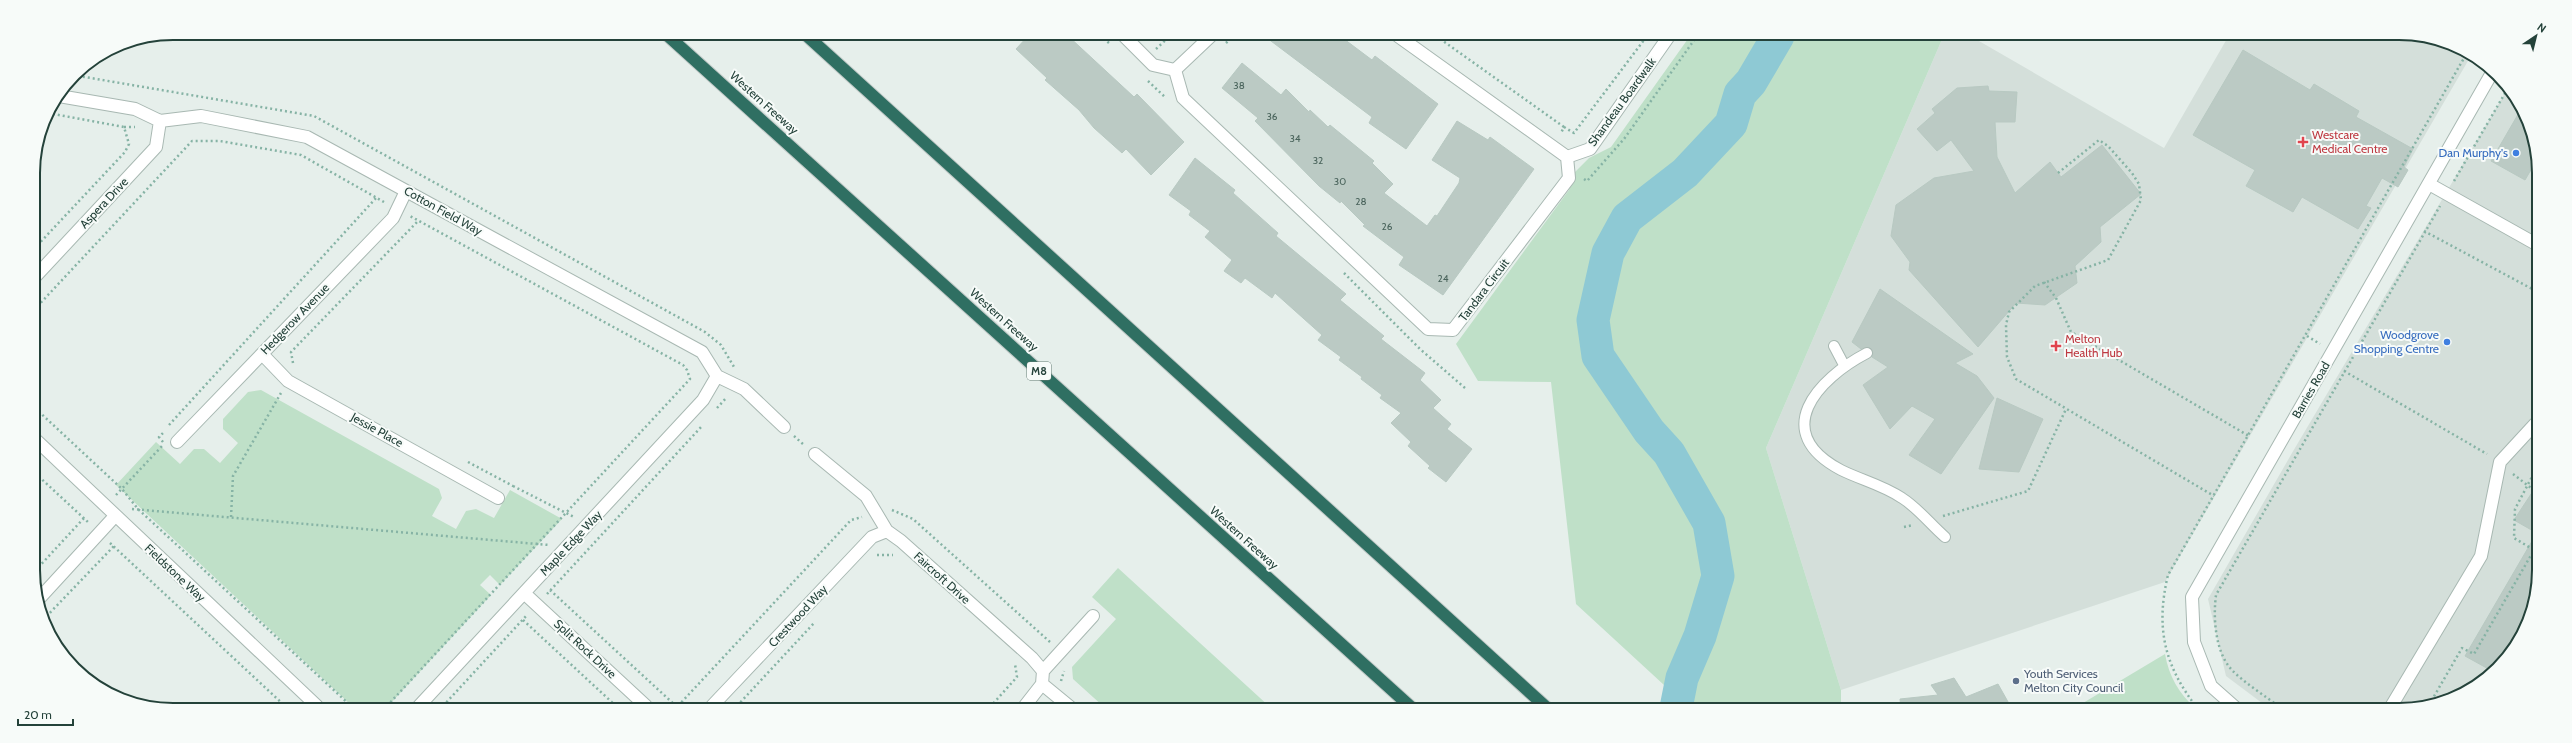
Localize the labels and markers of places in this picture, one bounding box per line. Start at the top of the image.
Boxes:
place label: Westcare Medical Centre [2312,127,2388,156]
marker: Westcare Medical Centre [2297,136,2309,148]
place label: Dan Murphy's [2439,145,2508,160]
marker: Dan Murphy's [2511,148,2521,158]
place label: Woodgrove Shopping Centre [2354,327,2439,356]
place label: Melton Health Hub [2065,331,2123,360]
marker: Woodgrove Shopping Centre [2442,337,2452,347]
marker: Melton Health Hub [2050,340,2062,352]
place label: Youth Services Melton City Council [2023,666,2123,695]
marker: Youth Services Melton City Council [2011,676,2021,686]

